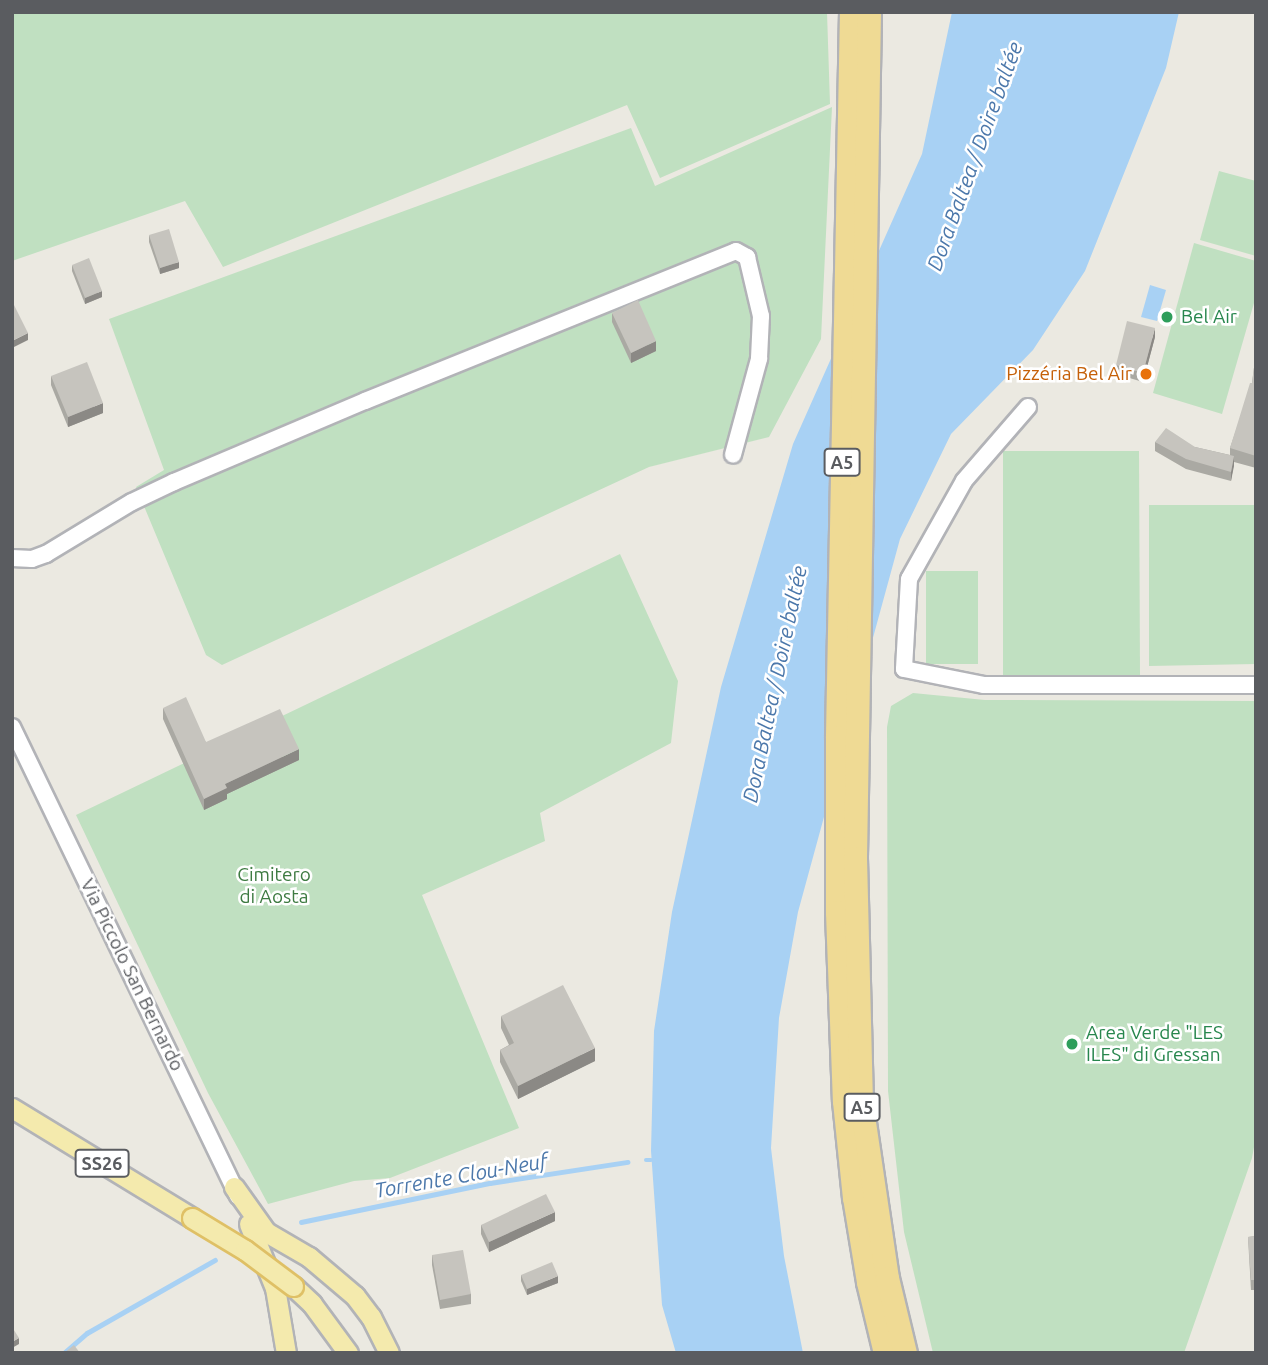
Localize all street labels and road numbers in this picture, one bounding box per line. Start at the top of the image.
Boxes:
road number: A5 [823,448,861,476]
street label: Via Piccolo San Bernardo [75,875,189,1075]
road number: A5 [843,1092,881,1122]
road number: SS26 [74,1148,130,1178]

